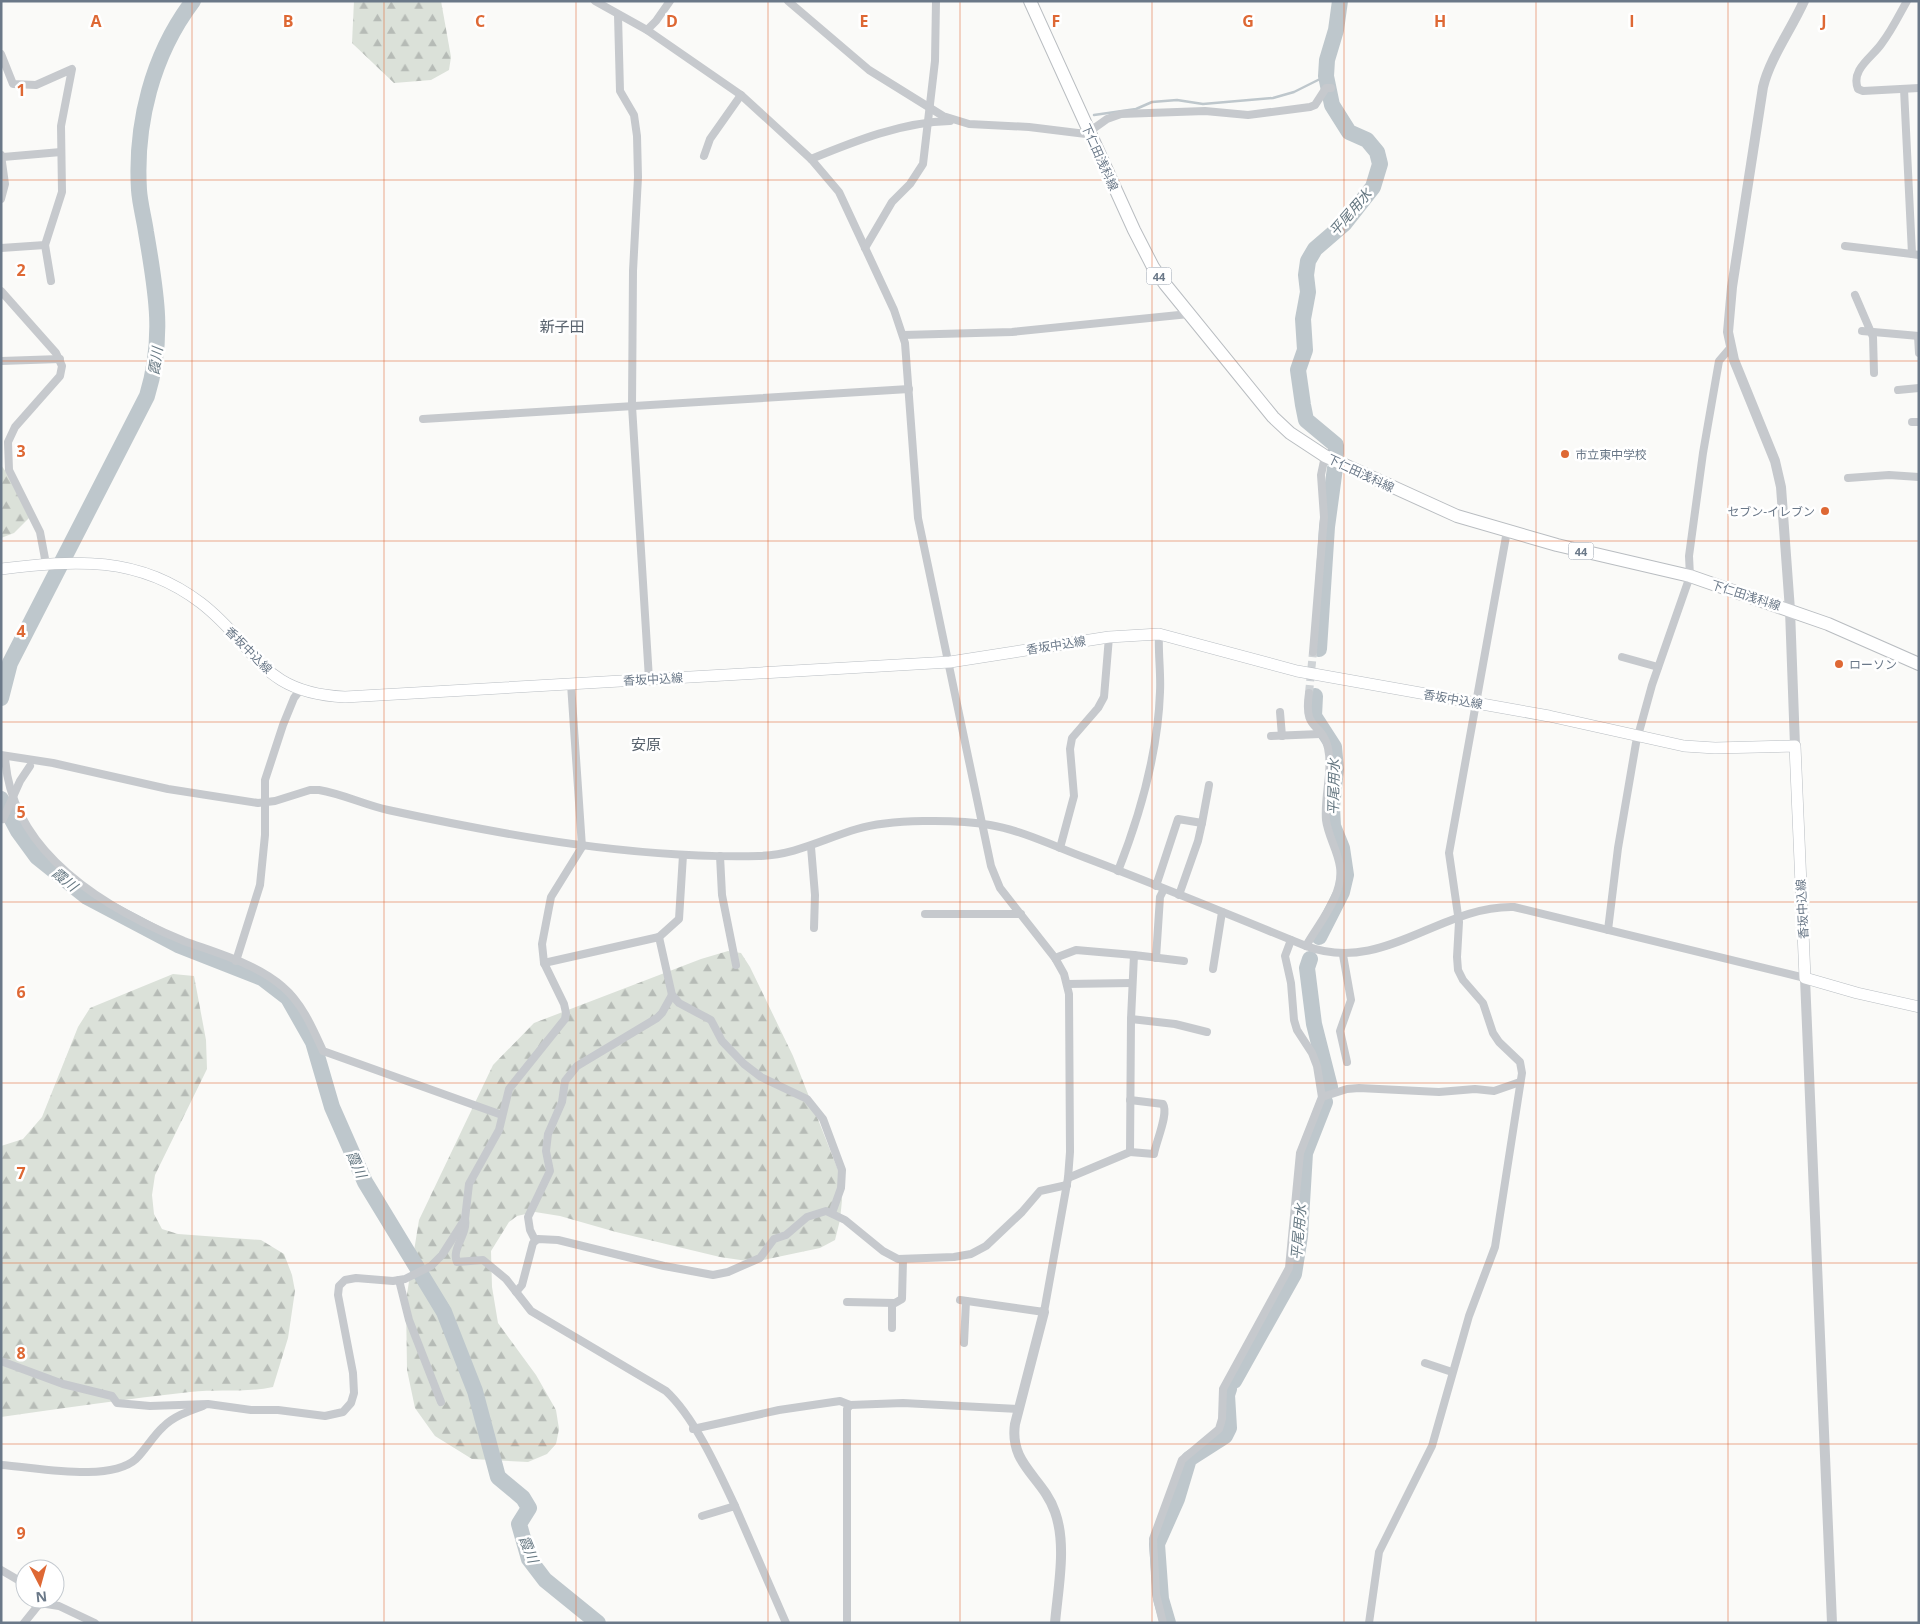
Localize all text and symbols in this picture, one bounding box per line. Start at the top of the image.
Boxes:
text: A [90,10,102,32]
text: B [283,10,293,32]
text: C [475,10,485,32]
text: D [666,10,678,32]
text: E [860,10,869,32]
text: F [1052,10,1060,32]
text: G [1242,10,1254,32]
text: H [1434,10,1446,32]
text: I [1629,10,1635,32]
text: J [1819,10,1827,32]
text: 1 [16,79,26,101]
street label: 下仁田浅科線 [1078,121,1122,193]
water label: 平尾用水 [1324,183,1377,239]
text: 2 [16,259,26,281]
road number: 44 [1146,268,1172,284]
district label: 新子田 [539,316,585,336]
water label: 霞川 [144,344,167,376]
text: 3 [16,440,26,462]
place label: 市立東中学校 [1575,446,1647,463]
marker: 市立東中学校 [1559,448,1571,460]
street label: 下仁田浅科線 [1325,450,1397,496]
place label: セブン-イレブン [1727,503,1815,520]
marker: セブン-イレブン [1819,505,1831,517]
road number: 44 [1568,542,1594,560]
street label: 下仁田浅科線 [1709,576,1783,614]
text: 4 [16,620,26,642]
street label: 香坂中込線 [222,623,276,677]
street label: 香坂中込線 [1025,632,1087,658]
place label: ローソン [1849,656,1897,673]
marker: ローソン [1833,658,1845,670]
street label: 香坂中込線 [623,669,683,689]
street label: 香坂中込線 [1422,685,1484,713]
district label: 安原 [631,734,661,754]
water label: 平尾用水 [1323,757,1343,815]
text: 5 [16,801,26,823]
water label: 霞川 [48,863,83,896]
street label: 香坂中込線 [1792,879,1812,939]
text: 6 [16,981,26,1003]
water label: 霞川 [343,1147,372,1182]
text: 7 [16,1162,26,1184]
water label: 平尾用水 [1286,1201,1310,1261]
text: 8 [16,1342,26,1364]
text: 9 [16,1522,26,1544]
water label: 霞川 [515,1532,544,1567]
north arrow [15,1559,65,1609]
text: N [35,1587,48,1607]

